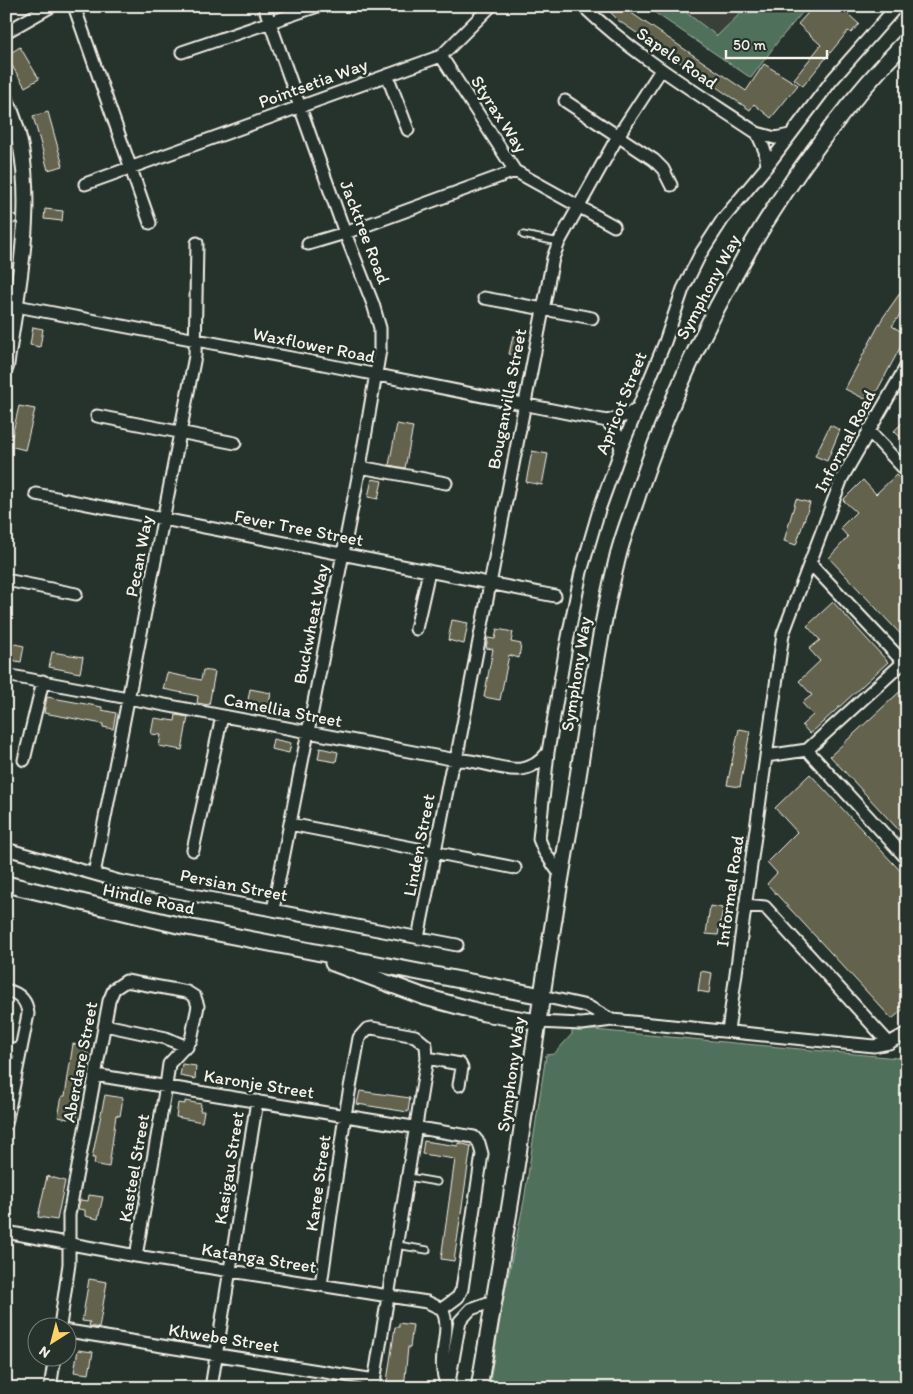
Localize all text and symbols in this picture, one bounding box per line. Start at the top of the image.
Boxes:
street label: Sapele Road [632,22,722,94]
scale bar [726,28,827,60]
text: 50 m [733,36,766,54]
street label: Pointsetia Way [255,53,371,113]
street label: Styrax Way [466,71,532,157]
street label: Jacktree Road [335,177,395,287]
street label: Symphony Way [671,230,745,343]
street label: Waxflower Road [251,322,377,368]
street label: Bouganvilla Street [483,327,531,471]
street label: Apricot Street [590,348,652,458]
street label: Informal Road [810,386,880,496]
street label: Fever Tree Street [233,505,366,551]
street label: Pecan Way [120,513,158,599]
street label: Buckwheat Way [289,561,334,686]
street label: Symphony Way [556,614,596,733]
street label: Camellia Street [222,688,344,732]
street label: Linden Street [398,792,440,898]
street label: Informal Road [711,834,749,948]
street label: Persian Street [178,864,290,906]
street label: Hindle Road [101,878,197,920]
street label: Aberdare Street [57,999,103,1124]
street label: Symphony Way [492,1014,530,1133]
street label: Karonje Street [202,1064,316,1104]
street label: Kasigau Street [209,1110,249,1226]
street label: Kasteel Street [114,1112,154,1224]
street label: Karee Street [300,1133,336,1233]
street label: Katanga Street [200,1238,318,1278]
north arrow [28,1316,78,1366]
street label: Khwebe Street [167,1318,281,1358]
text: N [36,1342,53,1362]

